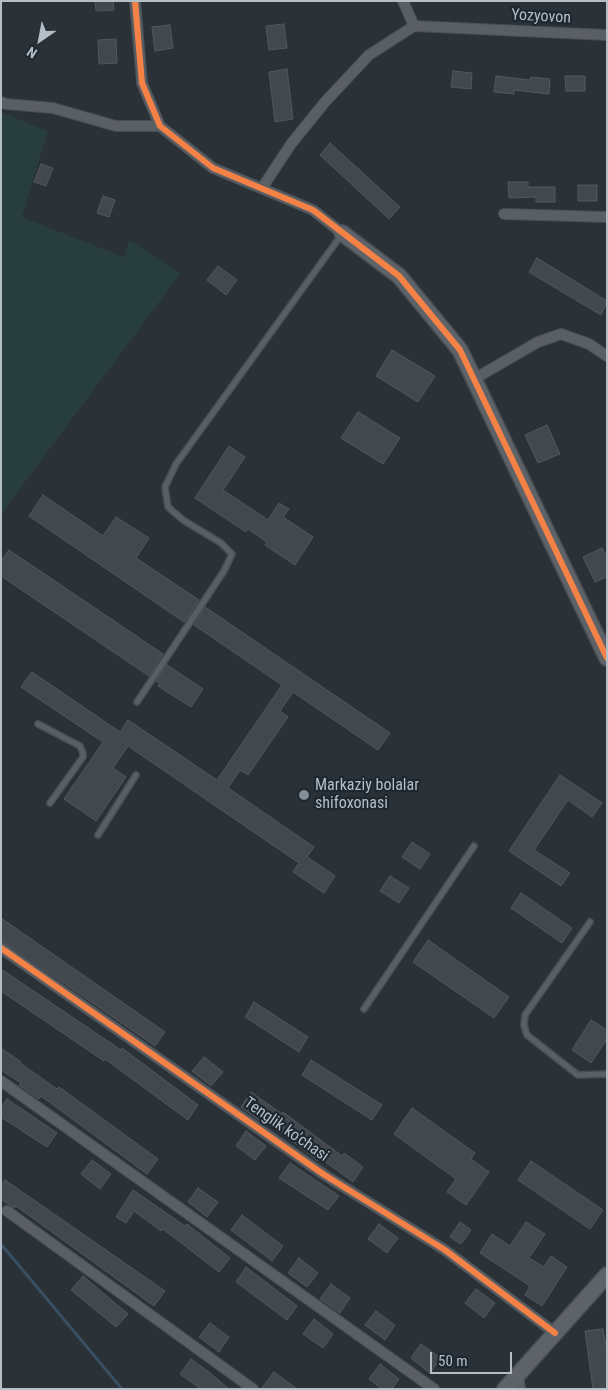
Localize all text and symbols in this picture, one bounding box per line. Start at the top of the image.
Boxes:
street label: Yozyovon [511,6,571,28]
north arrow [15,15,65,65]
text: N [24,44,40,62]
place label: Markaziy bolalar shifoxonasi [315,776,419,814]
marker: Markaziy bolalar shifoxonasi [297,788,311,802]
street label: Tenglik ko'chasi [240,1094,332,1166]
scale bar [433,1342,516,1374]
text: 50 m [438,1352,468,1370]

